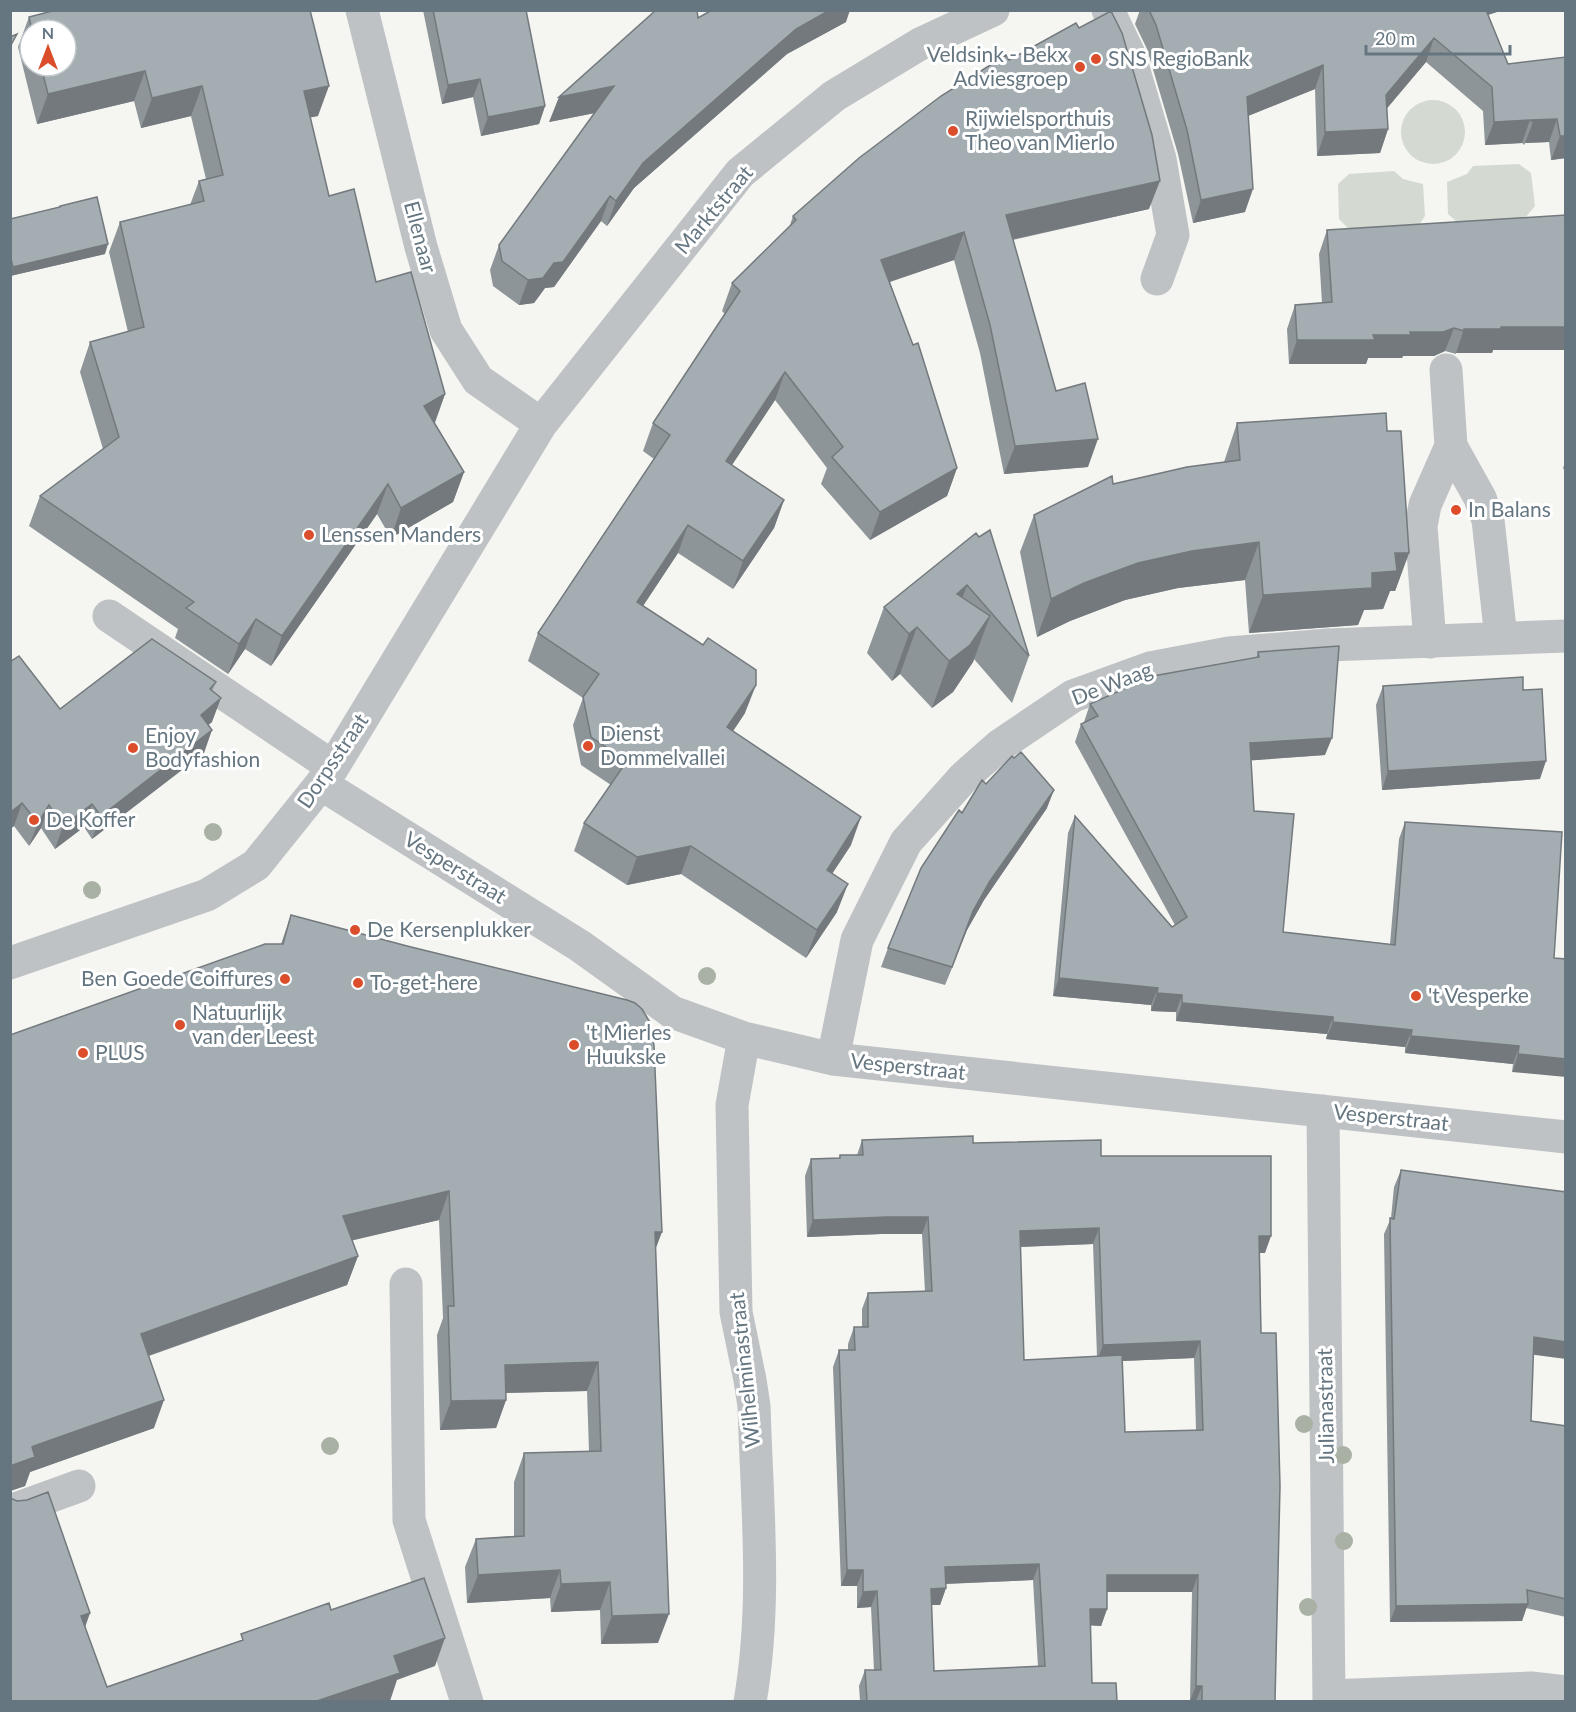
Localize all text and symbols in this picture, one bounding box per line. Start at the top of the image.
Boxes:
north arrow [18,18,78,78]
scale bar [1366,18,1510,56]
text: N [42,23,54,42]
text: 20 m [1375,27,1415,49]
place label: Veldsink - Bekx Adviesgroep [927,41,1069,90]
place label: SNS RegioBank [1108,45,1250,70]
marker: SNS RegioBank [1089,52,1103,66]
marker: Veldsink - Bekx Adviesgroep [1073,60,1087,74]
place label: Rijwielsporthuis Theo van Mierlo [965,105,1115,154]
marker: Rijwielsporthuis Theo van Mierlo [946,124,960,138]
street label: Marktstraat [669,159,757,258]
street label: Ellenaar [400,198,443,276]
place label: In Balans [1468,496,1551,521]
marker: In Balans [1449,503,1463,517]
place label: Lenssen Manders [321,521,481,546]
marker: Lenssen Manders [302,528,316,542]
street label: De Waag [1068,656,1155,709]
street label: Dorpsstraat [291,708,373,812]
place label: Dienst Dommelvallei [600,720,725,769]
place label: Enjoy Bodyfashion [145,722,260,771]
marker: Dienst Dommelvallei [581,739,595,753]
marker: Enjoy Bodyfashion [126,741,140,755]
place label: De Koffer [46,806,136,831]
marker: De Koffer [27,813,41,827]
street label: Vesperstraat [400,825,512,908]
place label: De Kersenplukker [367,916,531,941]
marker: De Kersenplukker [348,923,362,937]
place label: Ben Goede Coiffures [81,965,273,990]
place label: To-get-here [370,969,478,994]
marker: Ben Goede Coiffures [278,972,292,986]
marker: To-get-here [351,976,365,990]
place label: 't Vesperke [1428,982,1529,1007]
marker: 't Vesperke [1409,989,1423,1003]
place label: Natuurlijk van der Leest [192,999,315,1048]
marker: Natuurlijk van der Leest [173,1018,187,1032]
place label: 't Mierles Huukske [586,1019,671,1068]
marker: 't Mierles Huukske [567,1038,581,1052]
place label: PLUS [95,1039,145,1064]
marker: PLUS [76,1046,90,1060]
street label: Vesperstraat [849,1047,967,1084]
street label: Vesperstraat [1332,1098,1450,1135]
street label: Wilhelminastraat [723,1291,764,1449]
street label: Julianastraat [1311,1348,1338,1464]

